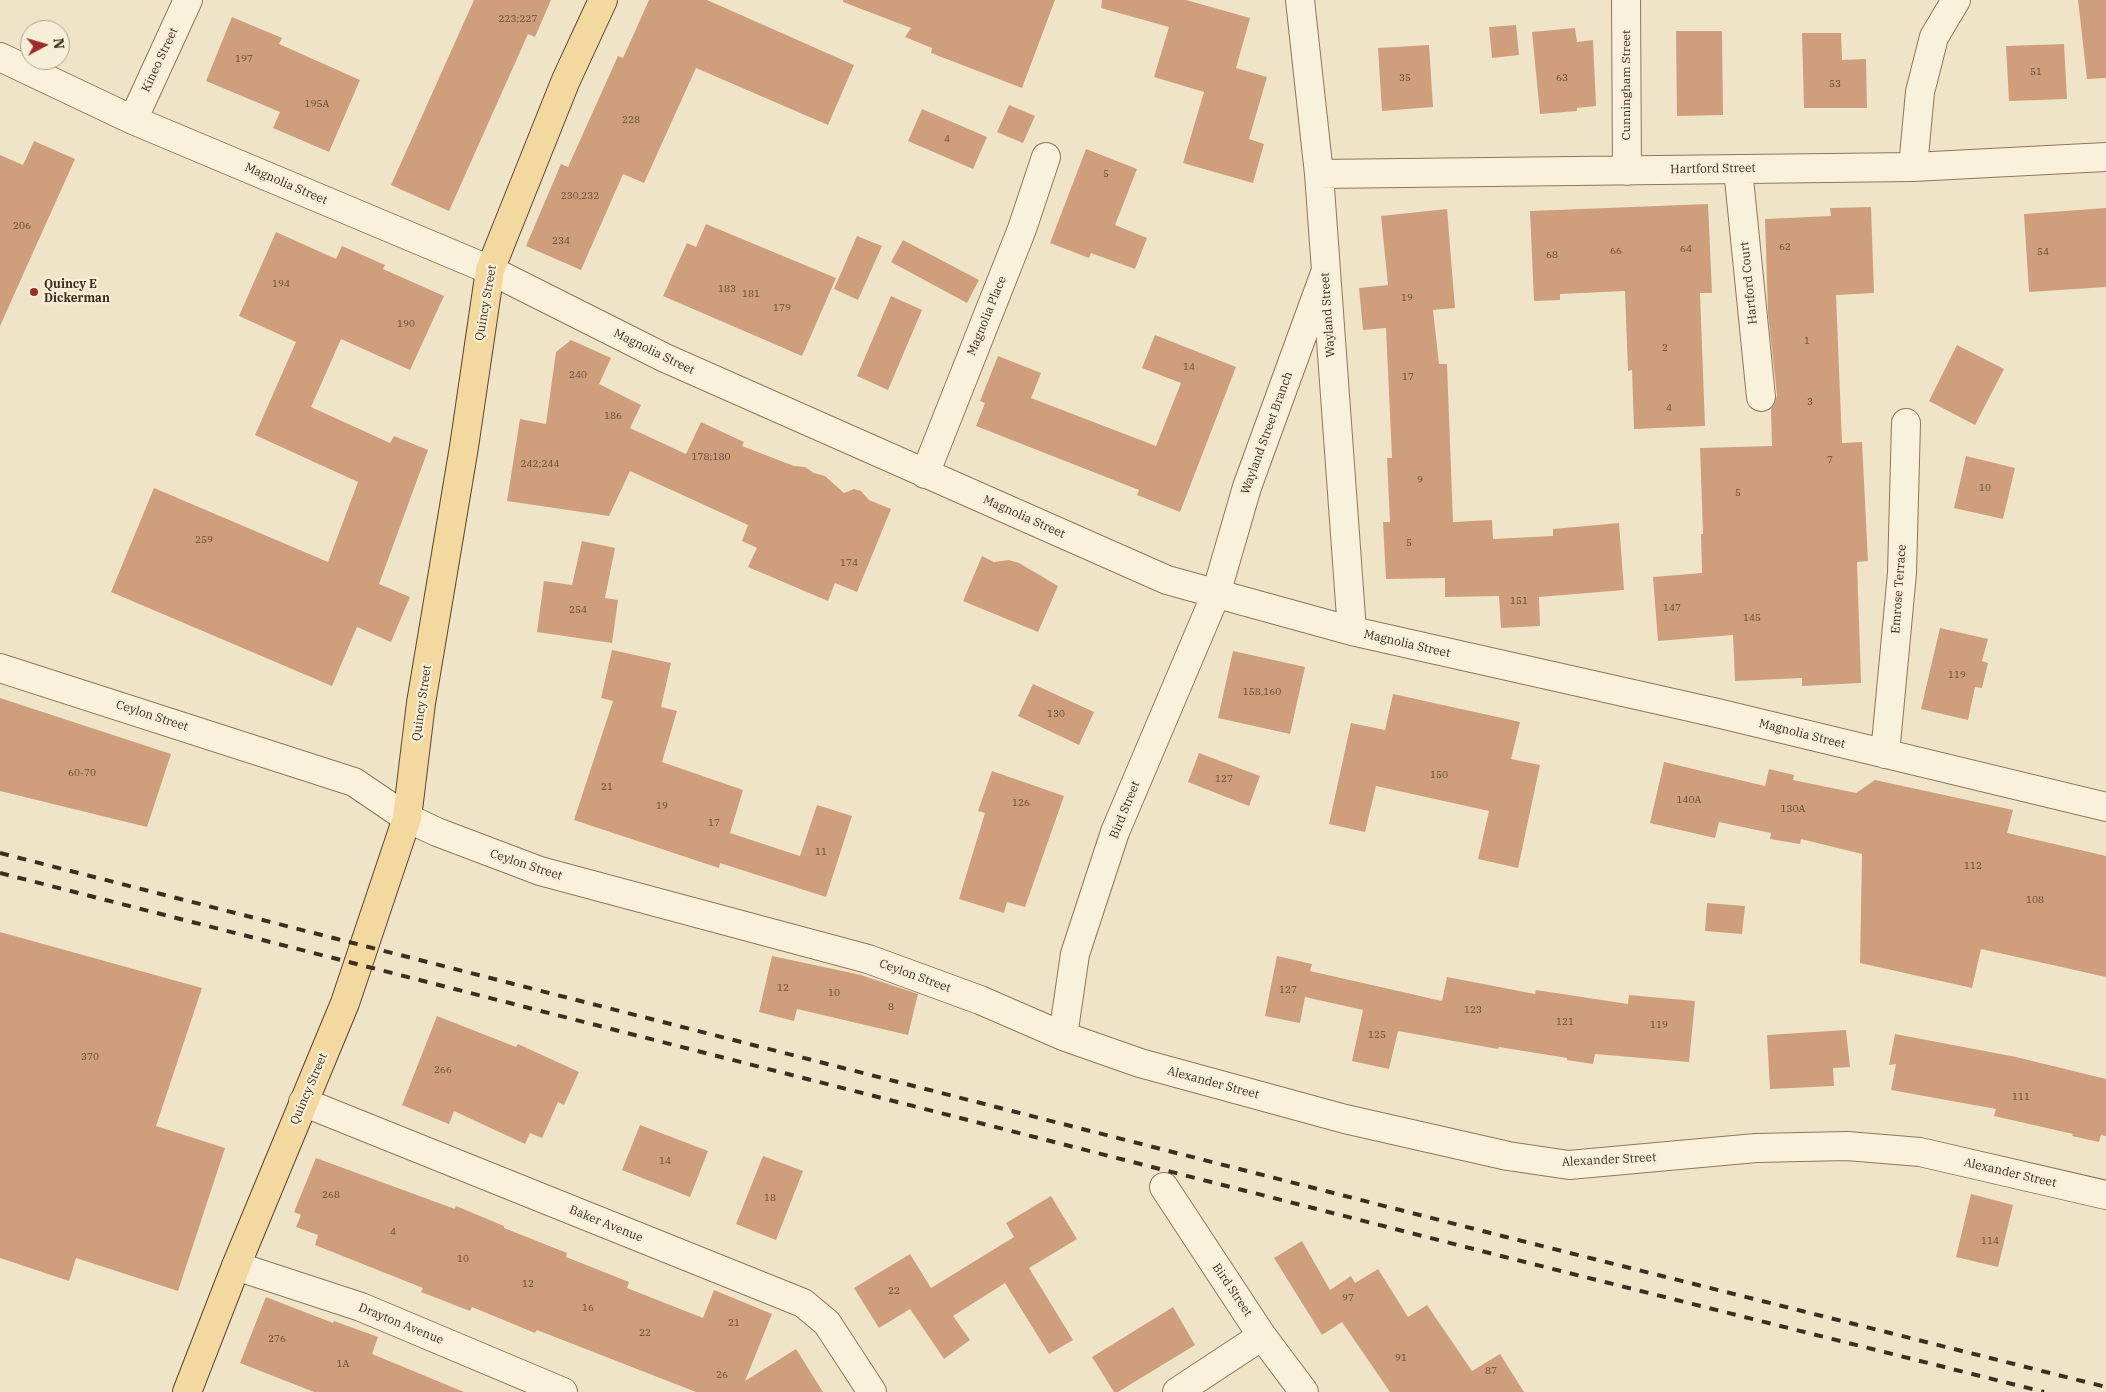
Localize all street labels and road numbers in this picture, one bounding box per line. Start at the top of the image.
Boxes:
street label: Kineo Street [139,25,181,95]
street label: Cunningham Street [1620,30,1634,140]
street label: Magnolia Street [243,160,329,208]
street label: Hartford Street [1670,161,1756,177]
street label: Hartford Court [1737,241,1761,325]
street label: Quincy Street [472,264,500,342]
street label: Wayland Street [1318,272,1338,358]
street label: Magnolia Place [964,274,1010,358]
street label: Magnolia Street [611,326,697,378]
street label: Wayland Street Branch [1238,370,1296,496]
street label: Magnolia Street [981,492,1067,542]
street label: Emrose Terrace [1889,544,1909,634]
street label: Magnolia Street [1362,627,1452,661]
street label: Quincy Street [410,664,434,742]
street label: Ceylon Street [114,698,190,734]
street label: Magnolia Street [1757,716,1847,752]
street label: Bird Street [1107,779,1143,841]
street label: Ceylon Street [488,847,564,883]
street label: Ceylon Street [877,956,953,996]
street label: Quincy Street [287,1051,331,1127]
street label: Alexander Street [1165,1064,1261,1102]
street label: Alexander Street [1561,1150,1657,1170]
street label: Alexander Street [1962,1155,2058,1191]
street label: Baker Avenue [567,1203,645,1245]
street label: Bird Street [1209,1261,1255,1319]
street label: Drayton Avenue [356,1300,446,1348]

